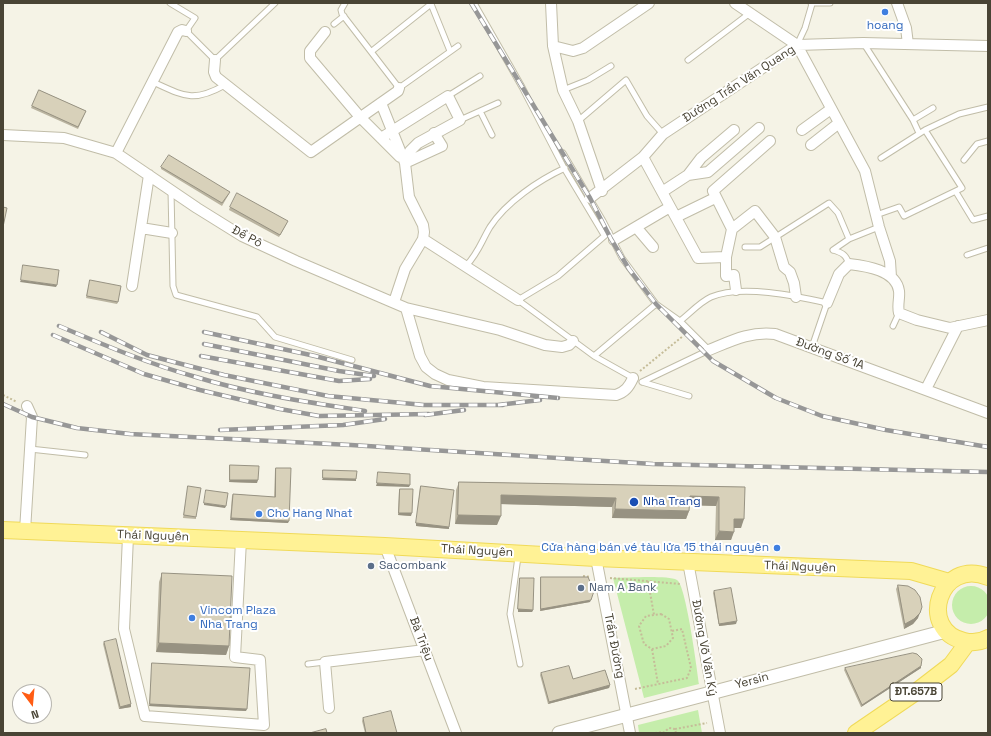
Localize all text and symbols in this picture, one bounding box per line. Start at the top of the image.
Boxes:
marker: hoang [880,7,890,17]
place label: hoang [867,19,903,33]
street label: Đường Trần Văn Quang [680,42,798,126]
street label: Đề Pô [229,223,265,251]
street label: Đường Số 1A [794,335,866,373]
place label: Nha Trang [643,495,701,509]
marker: Nha Trang [628,496,640,508]
place label: Cho Hang Nhat [267,507,353,521]
marker: Cho Hang Nhat [254,509,264,519]
street label: Thái Nguyên [117,528,189,544]
place label: Cửa hàng bán vé tàu lửa 15 thái nguyên [541,541,769,555]
street label: Thái Nguyên [441,542,513,560]
marker: Cửa hàng bán vé tàu lửa 15 thái nguyên [772,543,782,553]
place label: Sacombank [379,559,446,573]
street label: Thái Nguyên [764,559,836,575]
marker: Sacombank [366,561,376,571]
place label: Nam A Bank [589,581,657,595]
marker: Nam A Bank [576,583,586,593]
street label: Đường Võ Văn Ký [688,599,720,697]
place label: Vincom Plaza Nha Trang [200,604,276,632]
street label: Trần Đường [601,612,627,680]
marker: Vincom Plaza Nha Trang [187,613,197,623]
street label: Bà Triệu [406,615,436,663]
street label: Yersin [734,670,770,692]
road number: ĐT.657B [890,683,942,701]
north arrow [12,684,52,724]
text: N [30,707,41,722]

